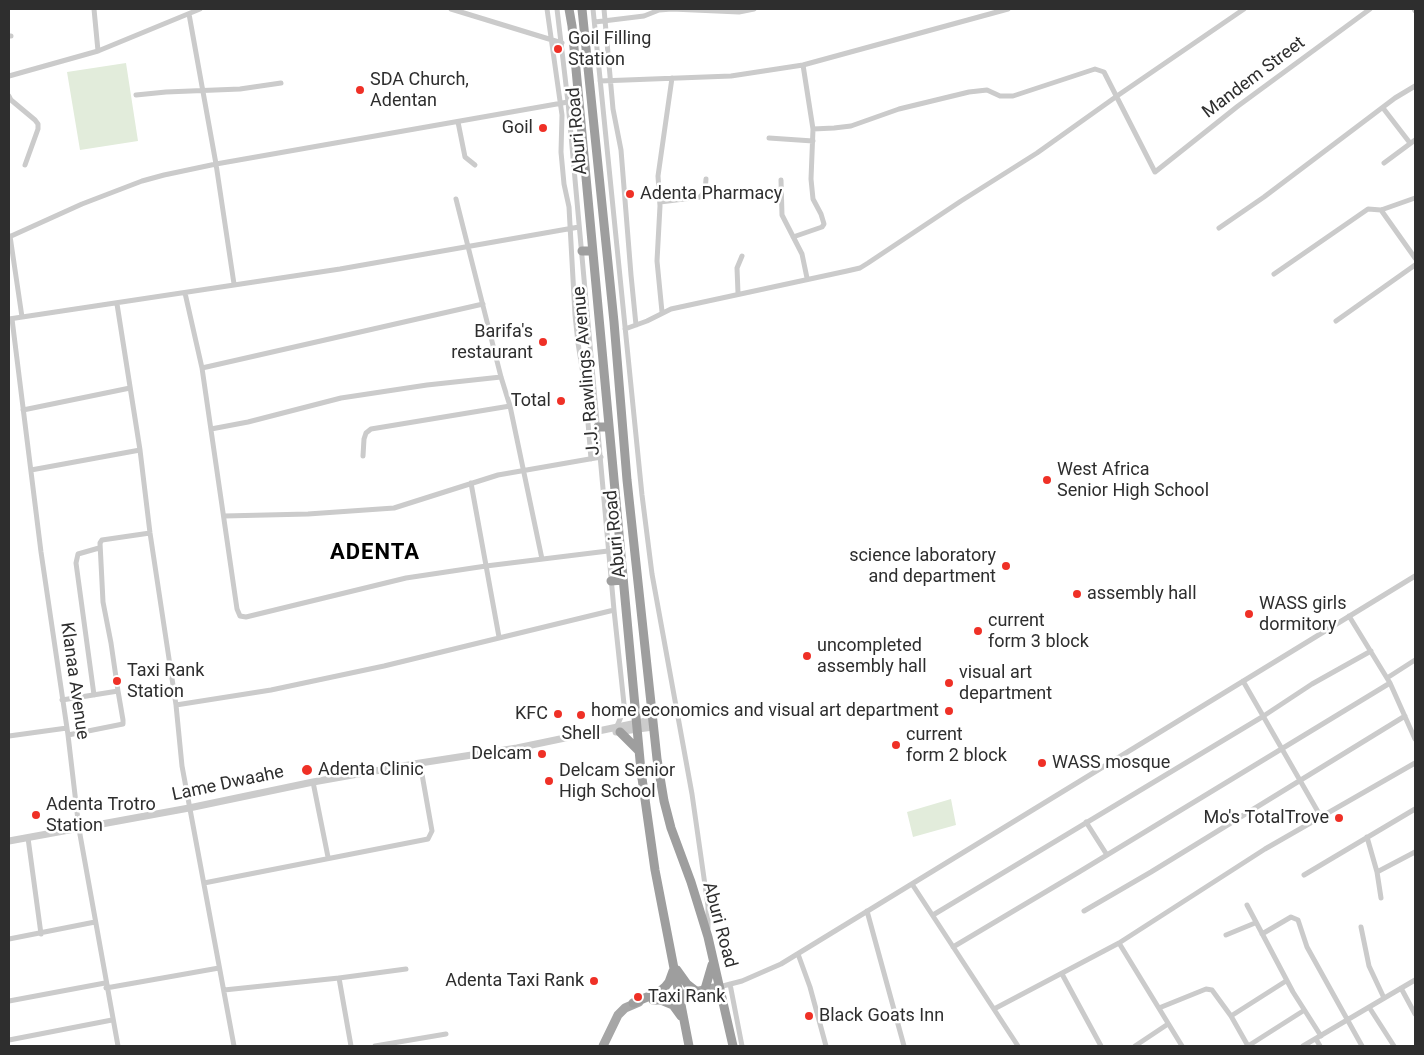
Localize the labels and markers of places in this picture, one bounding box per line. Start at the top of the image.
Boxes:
place label: Goil Filling Station [568,28,651,70]
marker: Goil Filling Station [552,43,564,55]
place label: SDA Church, Adentan [370,69,469,112]
marker: SDA Church, Adentan [354,84,366,96]
place label: Goil [502,117,533,139]
marker: Goil [537,122,549,134]
place label: Adenta Pharmacy [640,183,782,205]
marker: Adenta Pharmacy [624,188,636,200]
place label: Barifa's restaurant [451,321,533,364]
marker: Barifa's restaurant [537,336,549,348]
place label: Total [511,390,551,412]
marker: Total [555,395,567,407]
place label: West Africa Senior High School [1057,459,1209,502]
marker: West Africa Senior High School [1041,474,1053,486]
place label: science laboratory and department [849,545,996,588]
marker: science laboratory and department [1000,560,1012,572]
place label: assembly hall [1087,583,1197,605]
marker: assembly hall [1071,588,1083,600]
place label: WASS girls dormitory [1259,593,1346,636]
marker: WASS girls dormitory [1243,608,1255,620]
place label: current form 3 block [988,610,1089,652]
marker: current form 3 block [972,625,984,637]
place label: uncompleted assembly hall [817,635,927,678]
marker: uncompleted assembly hall [801,650,813,662]
place label: Taxi Rank Station [127,660,204,702]
place label: visual art department [959,662,1052,704]
marker: Taxi Rank Station [111,675,123,687]
marker: visual art department [943,677,955,689]
place label: home economics and visual art department [591,700,939,722]
place label: KFC [515,703,548,725]
marker: home economics and visual art department [943,705,955,717]
marker: KFC [552,708,564,720]
marker: Shell [575,709,587,721]
place label: Shell [562,723,600,745]
place label: current form 2 block [906,724,1007,766]
marker: current form 2 block [890,739,902,751]
place label: Delcam [471,743,532,765]
marker: Delcam [536,748,548,760]
place label: WASS mosque [1052,752,1170,774]
marker: WASS mosque [1036,757,1048,769]
place label: Adenta Clinic [318,759,424,781]
place label: Delcam Senior High School [559,760,675,802]
marker: Adenta Clinic [300,763,314,777]
marker: Delcam Senior High School [543,775,555,787]
place label: Adenta Trotro Station [46,794,156,836]
place label: Mo's TotalTrove [1204,807,1329,829]
marker: Adenta Trotro Station [30,809,42,821]
marker: Mo's TotalTrove [1333,812,1345,824]
place label: Adenta Taxi Rank [445,970,584,992]
marker: Adenta Taxi Rank [588,975,600,987]
place label: Taxi Rank [648,986,725,1008]
marker: Taxi Rank [632,991,644,1003]
place label: Black Goats Inn [819,1005,944,1027]
marker: Black Goats Inn [803,1010,815,1022]

